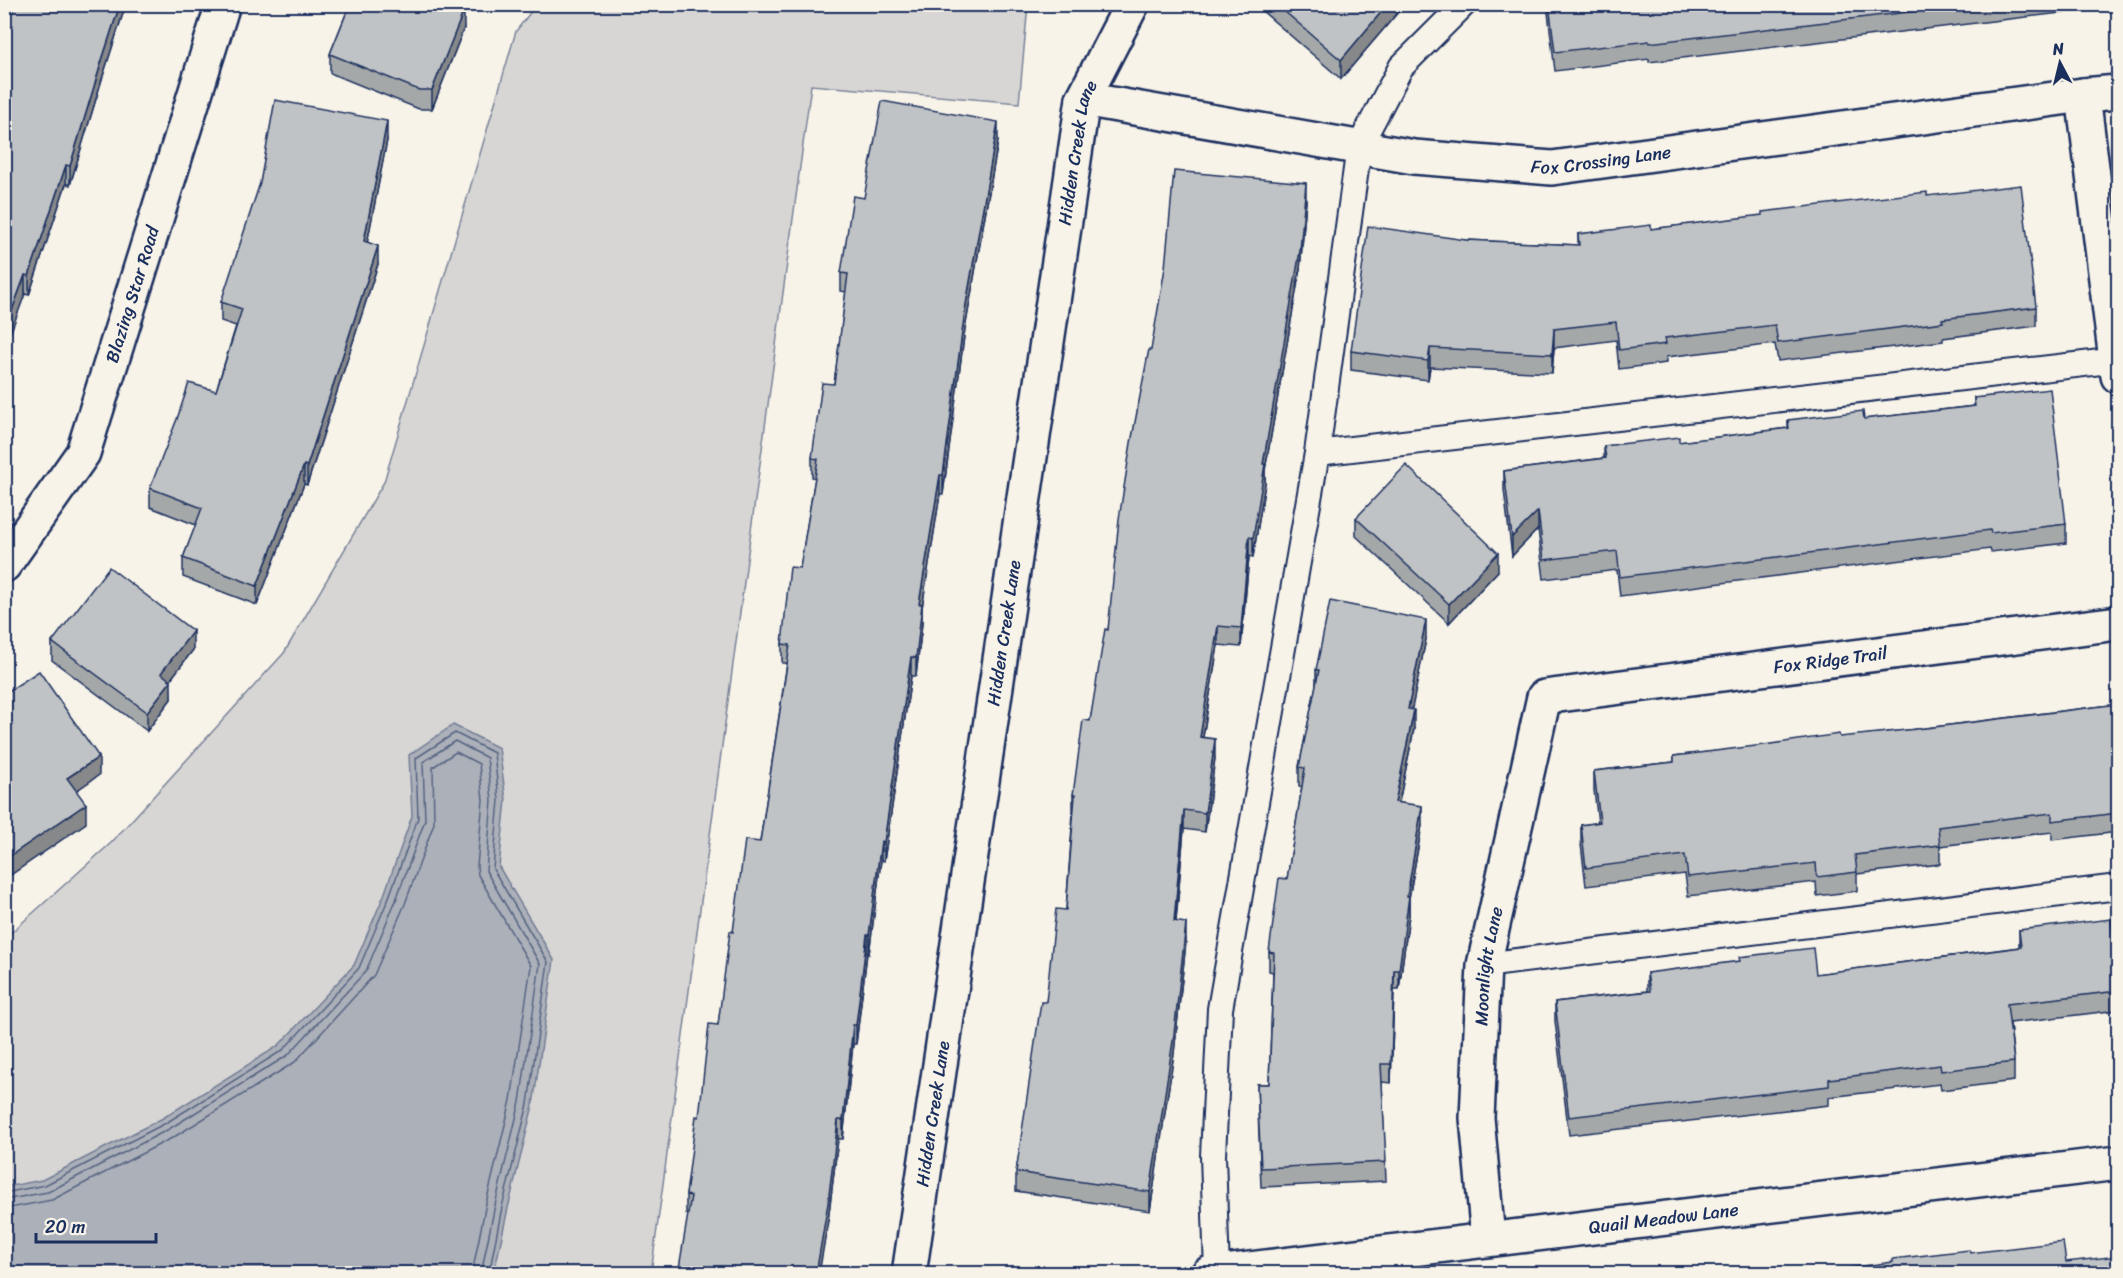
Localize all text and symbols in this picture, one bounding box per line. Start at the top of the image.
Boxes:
north arrow [2030,33,2090,93]
text: N [2050,33,2066,64]
street label: Hidden Creek Lane [1049,74,1106,227]
street label: Fox Crossing Lane [1530,136,1673,184]
street label: Blazing Star Road [96,221,169,367]
street label: Hidden Creek Lane [977,558,1031,708]
street label: Fox Ridge Trail [1771,637,1890,683]
street label: Moonlight Lane [1465,903,1513,1026]
street label: Hidden Creek Lane [906,1038,959,1189]
street label: Quail Meadow Lane [1587,1193,1740,1243]
scale bar [36,1206,156,1244]
text: 20 m [45,1211,85,1243]

